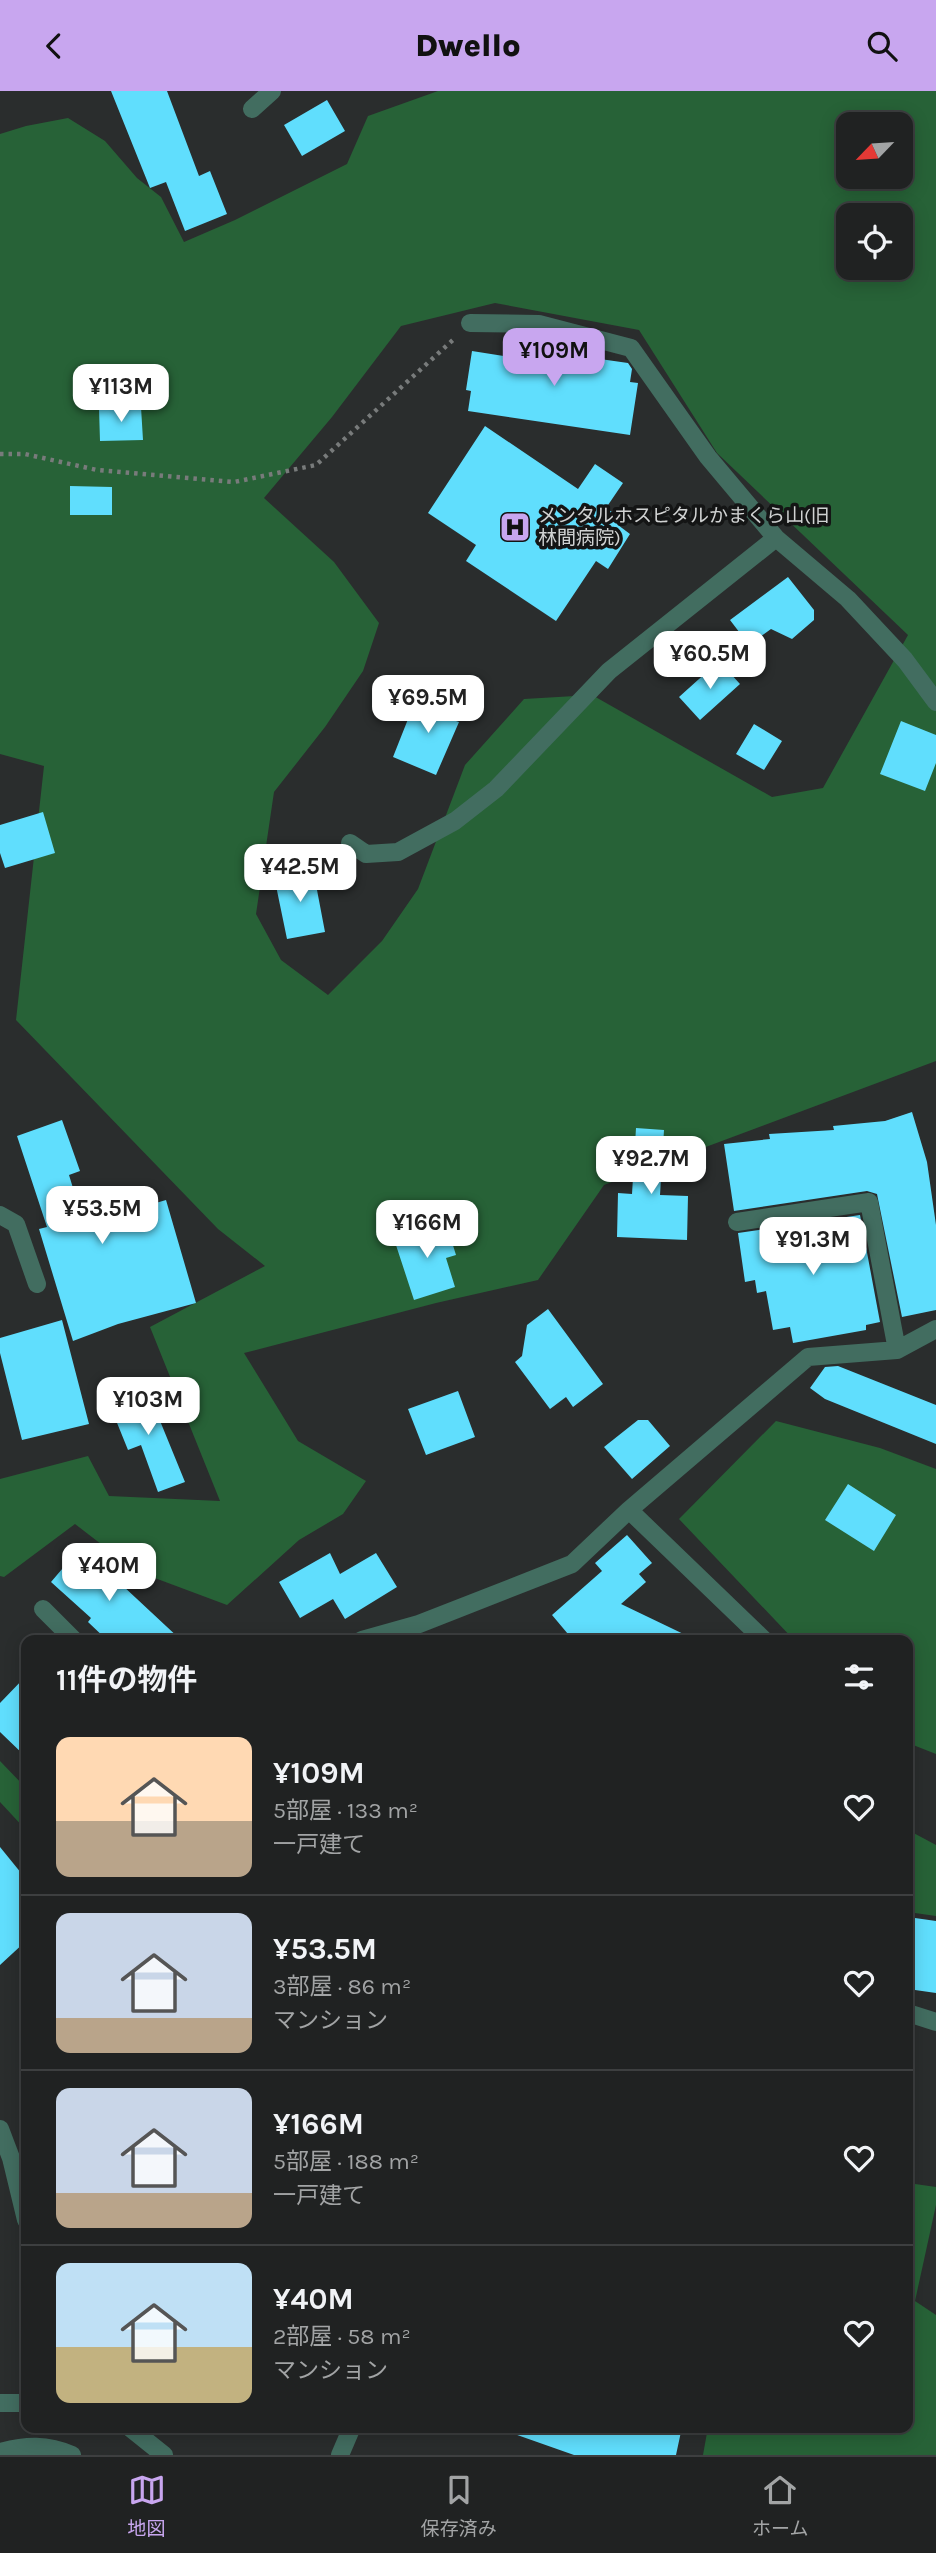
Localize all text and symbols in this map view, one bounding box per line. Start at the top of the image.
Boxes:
icon: back [35,27,73,65]
text: Dwello [415,27,521,64]
icon: search [863,27,901,65]
north arrow [836,112,914,189]
map controls [836,112,913,280]
button: locate [836,203,913,280]
pin: ¥109M [505,329,603,388]
text: ¥109M [519,337,589,364]
pin: ¥113M [72,365,170,424]
text: ¥113M [89,373,153,400]
place label: メンタルホスピタルかまくら山(旧 林間病院) [538,505,830,549]
hospital icon: メンタルホスピタルかまくら山(旧 林間病院) [498,510,532,544]
pin: ¥60.5M [653,631,767,691]
text: ¥60.5M [670,640,750,667]
pin: ¥69.5M [371,675,485,735]
text: ¥69.5M [388,684,468,711]
pin: ¥42.5M [243,845,357,904]
text: ¥42.5M [260,853,340,880]
pin: ¥92.7M [594,1137,708,1196]
text: ¥92.7M [612,1145,690,1172]
pin: ¥53.5M [45,1187,159,1246]
text: ¥53.5M [62,1195,142,1222]
pin: ¥166M [378,1201,476,1260]
text: ¥166M [392,1209,462,1236]
pin: ¥91.3M [756,1217,870,1277]
text: ¥91.3M [775,1226,851,1253]
pin: ¥103M [99,1377,197,1437]
text: ¥103M [113,1386,183,1413]
pin: ¥40M [68,1543,150,1603]
text: ¥40M [78,1552,140,1579]
icon: filters [840,1658,878,1696]
text: 11件の物件 [56,1662,197,1698]
text: ¥109M [273,1755,365,1791]
icon: home [112,1765,196,1849]
icon: heart [840,1788,878,1826]
text: 5部屋 · 133 m² [273,1797,418,1824]
text: 一戸建て [273,1831,365,1858]
text: ¥53.5M [273,1931,377,1967]
icon: home [112,1941,196,2025]
icon: heart [840,1964,878,2002]
text: 3部屋 · 86 m² [273,1973,411,2000]
text: マンション [273,2007,388,2034]
text: ¥166M [273,2106,364,2142]
icon: home [112,2116,196,2200]
icon: heart [840,2139,878,2177]
text: 5部屋 · 188 m² [273,2148,419,2175]
text: 一戸建て [273,2182,365,2209]
text: ¥40M [273,2281,354,2317]
icon: home [112,2291,196,2375]
icon: heart [840,2314,878,2352]
text: 2部屋 · 58 m² [273,2323,411,2350]
text: マンション [273,2357,388,2384]
tab: 地図 [128,2471,166,2540]
tab: 保存済み [421,2471,497,2540]
tab: ホーム [752,2471,808,2540]

